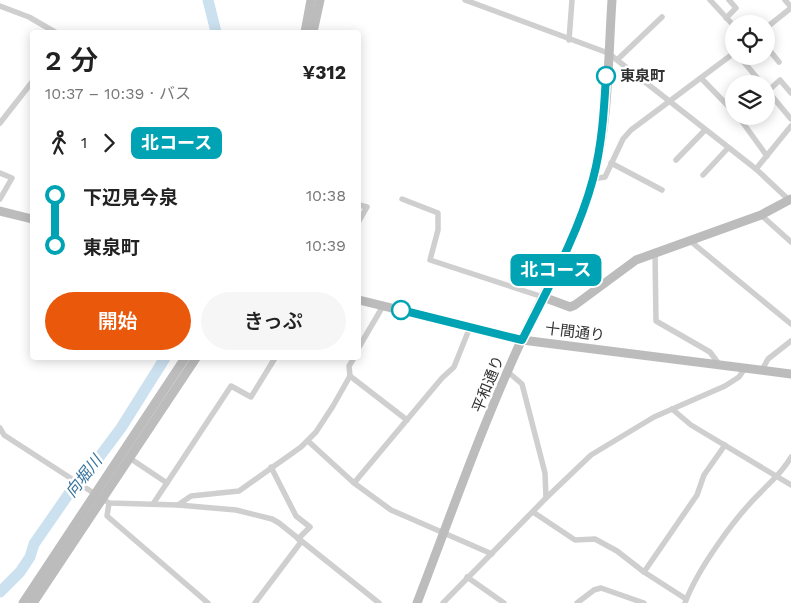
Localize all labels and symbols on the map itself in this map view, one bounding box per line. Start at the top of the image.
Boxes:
marker: 東泉町 [596,66,616,86]
place label: 東泉町 [620,67,665,85]
line badge: 北コース [521,254,591,286]
unlabelled marker [391,300,411,320]
street label: 十間通り [544,319,606,345]
street label: 平和通り [468,353,508,415]
water label: 向堀川 [61,450,107,501]

